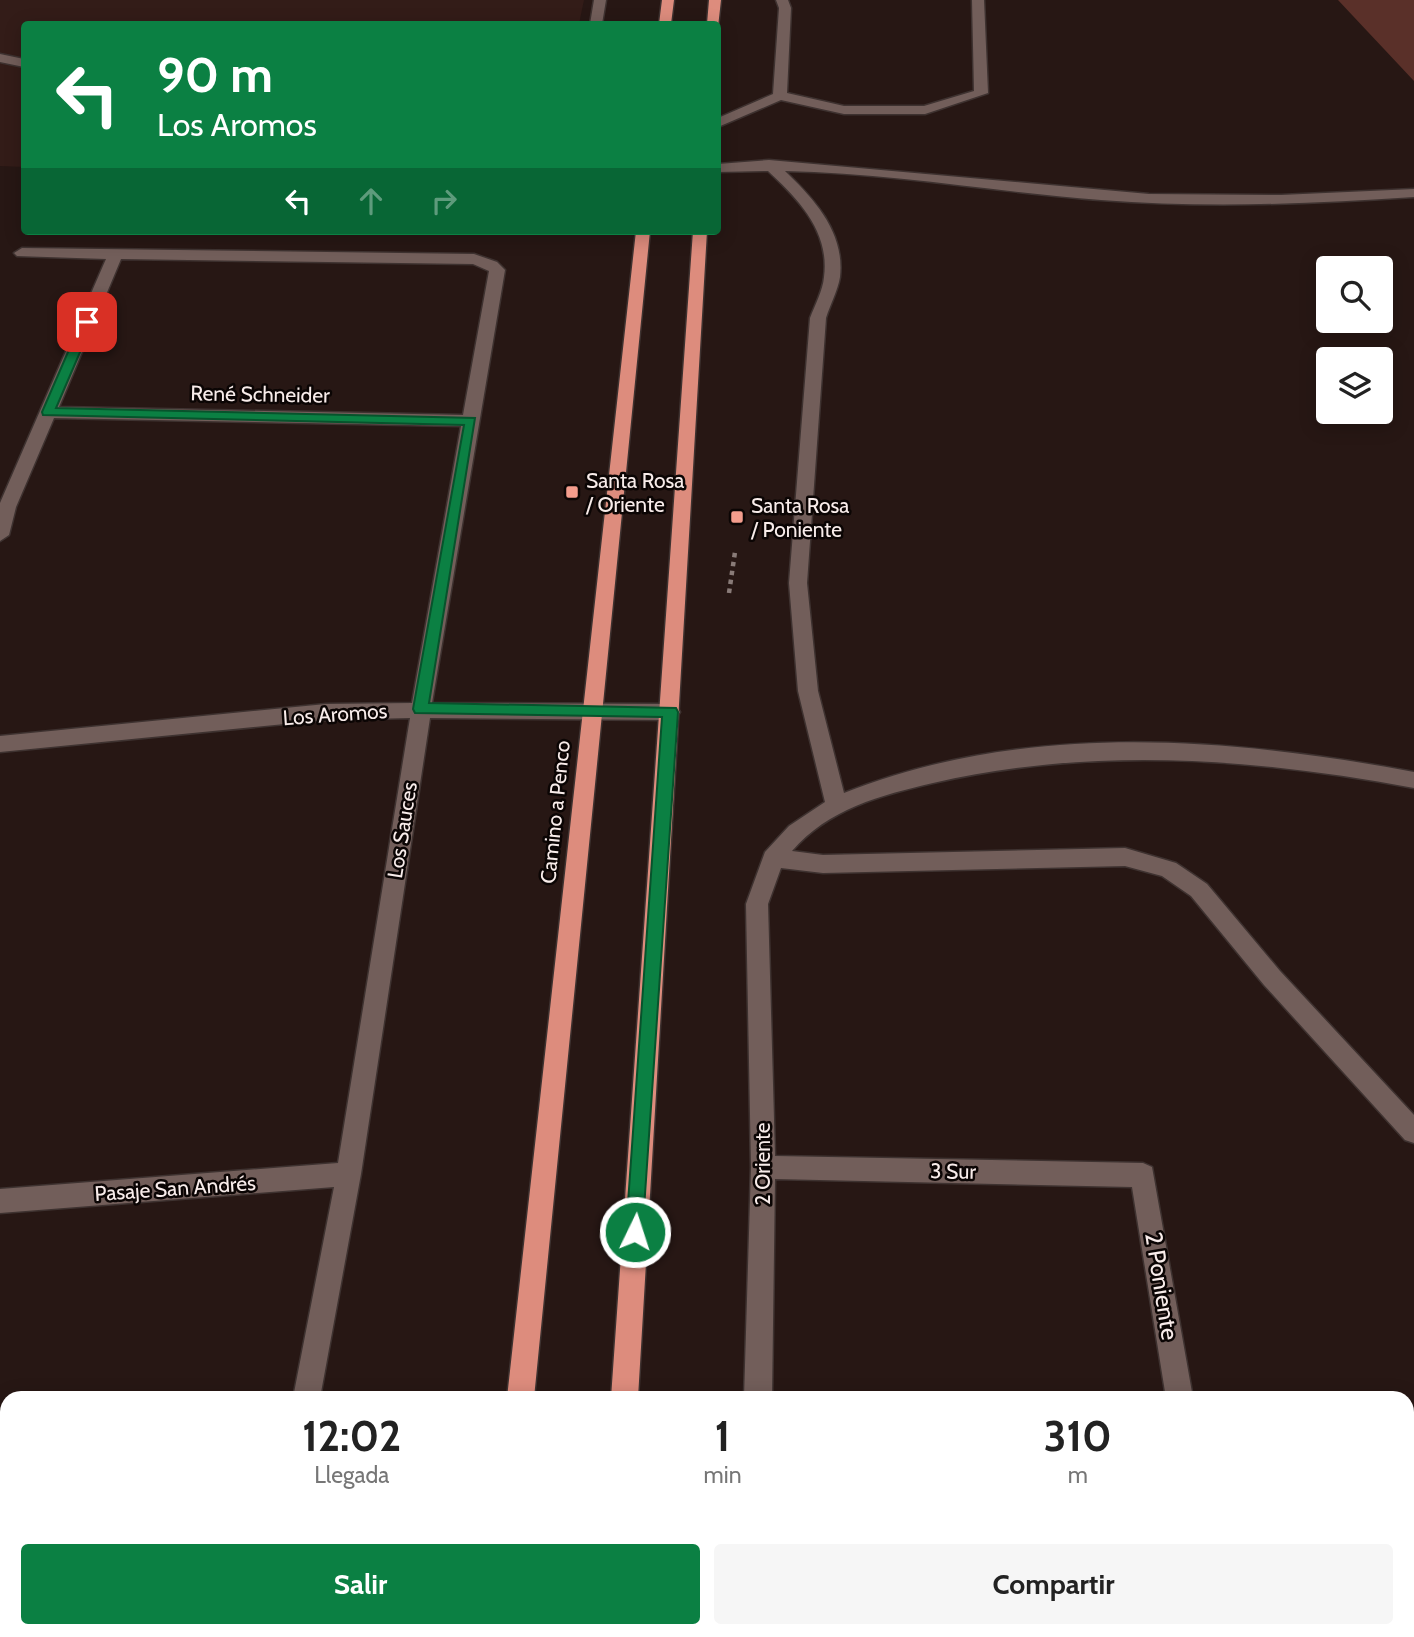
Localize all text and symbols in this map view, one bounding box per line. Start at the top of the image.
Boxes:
text: 90 m [157,45,273,104]
icon: left [42,49,133,140]
text: Los Aromos [157,105,317,144]
icon: left [279,182,317,220]
icon: ahead [352,182,390,220]
icon: right [425,182,463,220]
map controls [1316,256,1393,424]
button: search [1316,256,1393,333]
pin [57,292,117,352]
icon: arrive [68,303,106,341]
button: layers [1316,347,1393,424]
street label: René Schneider [190,380,330,408]
place label: Santa Rosa / Oriente [585,468,684,517]
marker: Santa Rosa / Oriente [564,484,580,500]
place label: Santa Rosa / Poniente [750,493,849,542]
marker: Santa Rosa / Poniente [729,509,745,525]
street label: Los Aromos [282,698,388,730]
street label: Camino a Penco [535,739,575,885]
street label: Los Sauces [382,780,422,880]
street label: 2 Oriente [750,1122,775,1205]
street label: 3 Sur [930,1158,977,1184]
street label: Pasaje San Andrés [94,1170,257,1207]
position arrow [598,1195,672,1269]
street label: 2 Poniente [1139,1230,1185,1342]
text: 12:02 [302,1410,401,1462]
text: 1 [715,1410,730,1462]
text: 310 [1044,1410,1112,1462]
text: Llegada [314,1461,389,1489]
text: min [704,1461,742,1489]
text: m [1068,1461,1088,1489]
button: Salir [21,1544,700,1624]
button: Compartir [714,1544,1393,1624]

